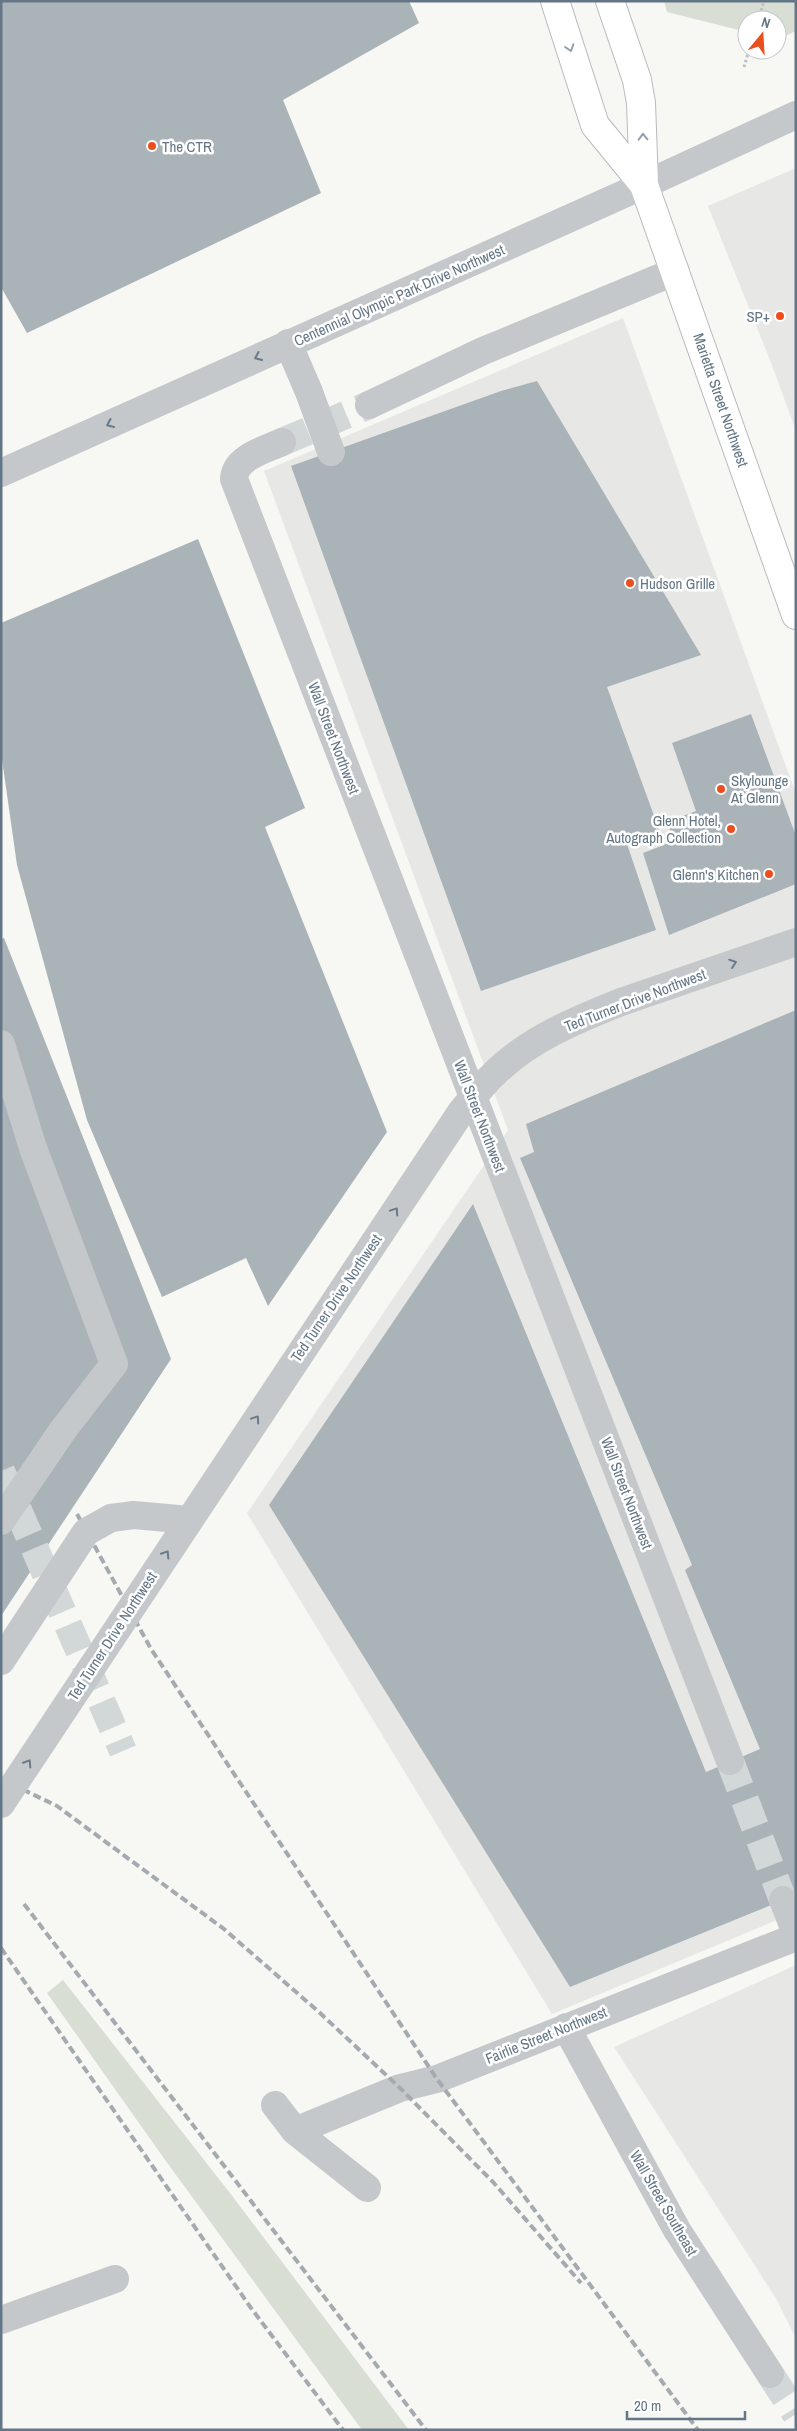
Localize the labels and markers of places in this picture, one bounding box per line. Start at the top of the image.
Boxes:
place label: The CTR [162,136,212,157]
marker: The CTR [146,140,158,152]
place label: SP+ [746,306,770,327]
marker: SP+ [774,310,786,322]
place label: Hudson Grille [640,573,715,594]
marker: Hudson Grille [624,577,636,589]
place label: Skylounge At Glenn [730,770,789,808]
marker: Skylounge At Glenn [715,783,727,795]
place label: Glenn Hotel, Autograph Collection [605,810,721,848]
marker: Glenn Hotel, Autograph Collection [725,823,737,835]
place label: Glenn's Kitchen [673,864,759,885]
marker: Glenn's Kitchen [763,868,775,880]

